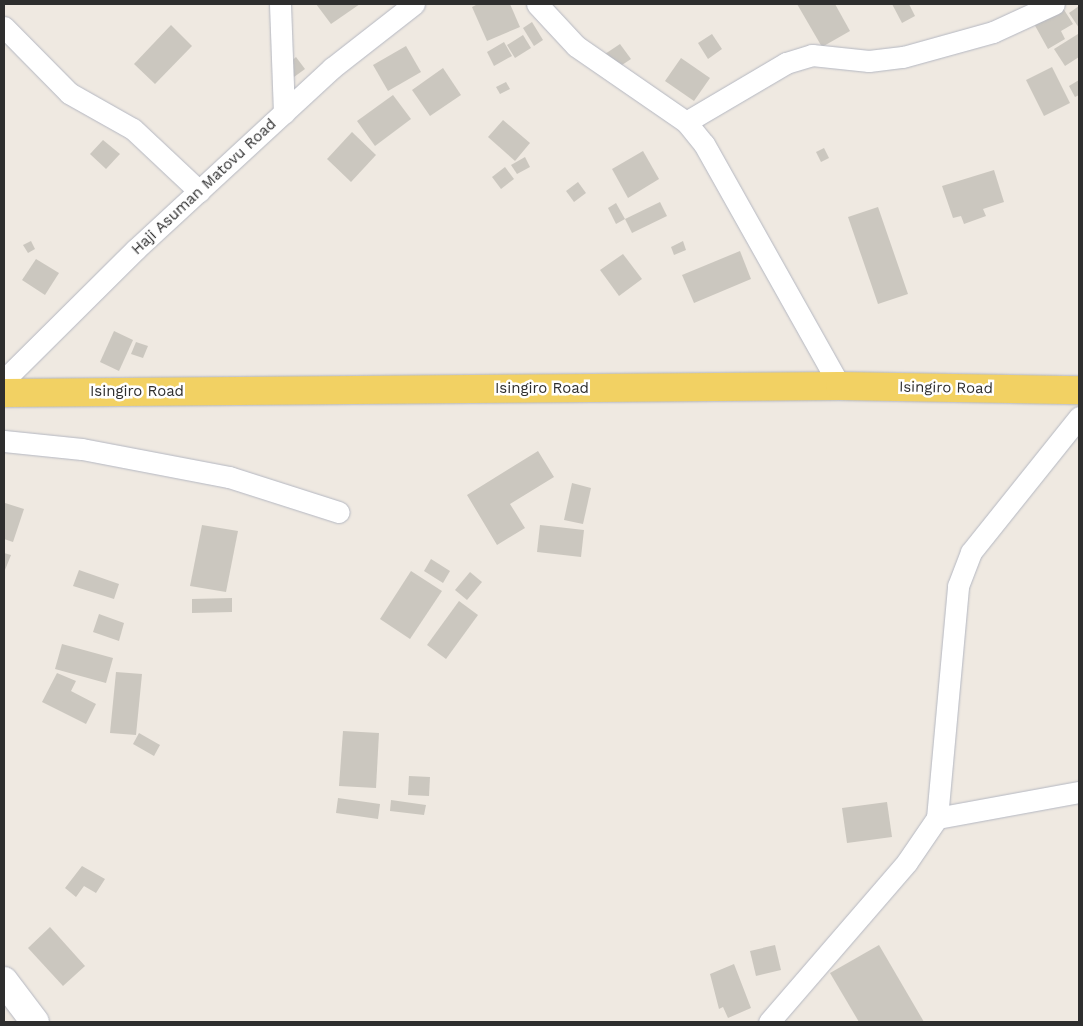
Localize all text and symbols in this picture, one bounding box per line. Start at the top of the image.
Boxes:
street label: Haji Asuman Matovu Road [128,115,280,259]
street label: Isingiro Road [899,378,993,398]
street label: Isingiro Road [495,380,589,398]
street label: Isingiro Road [90,383,184,401]

